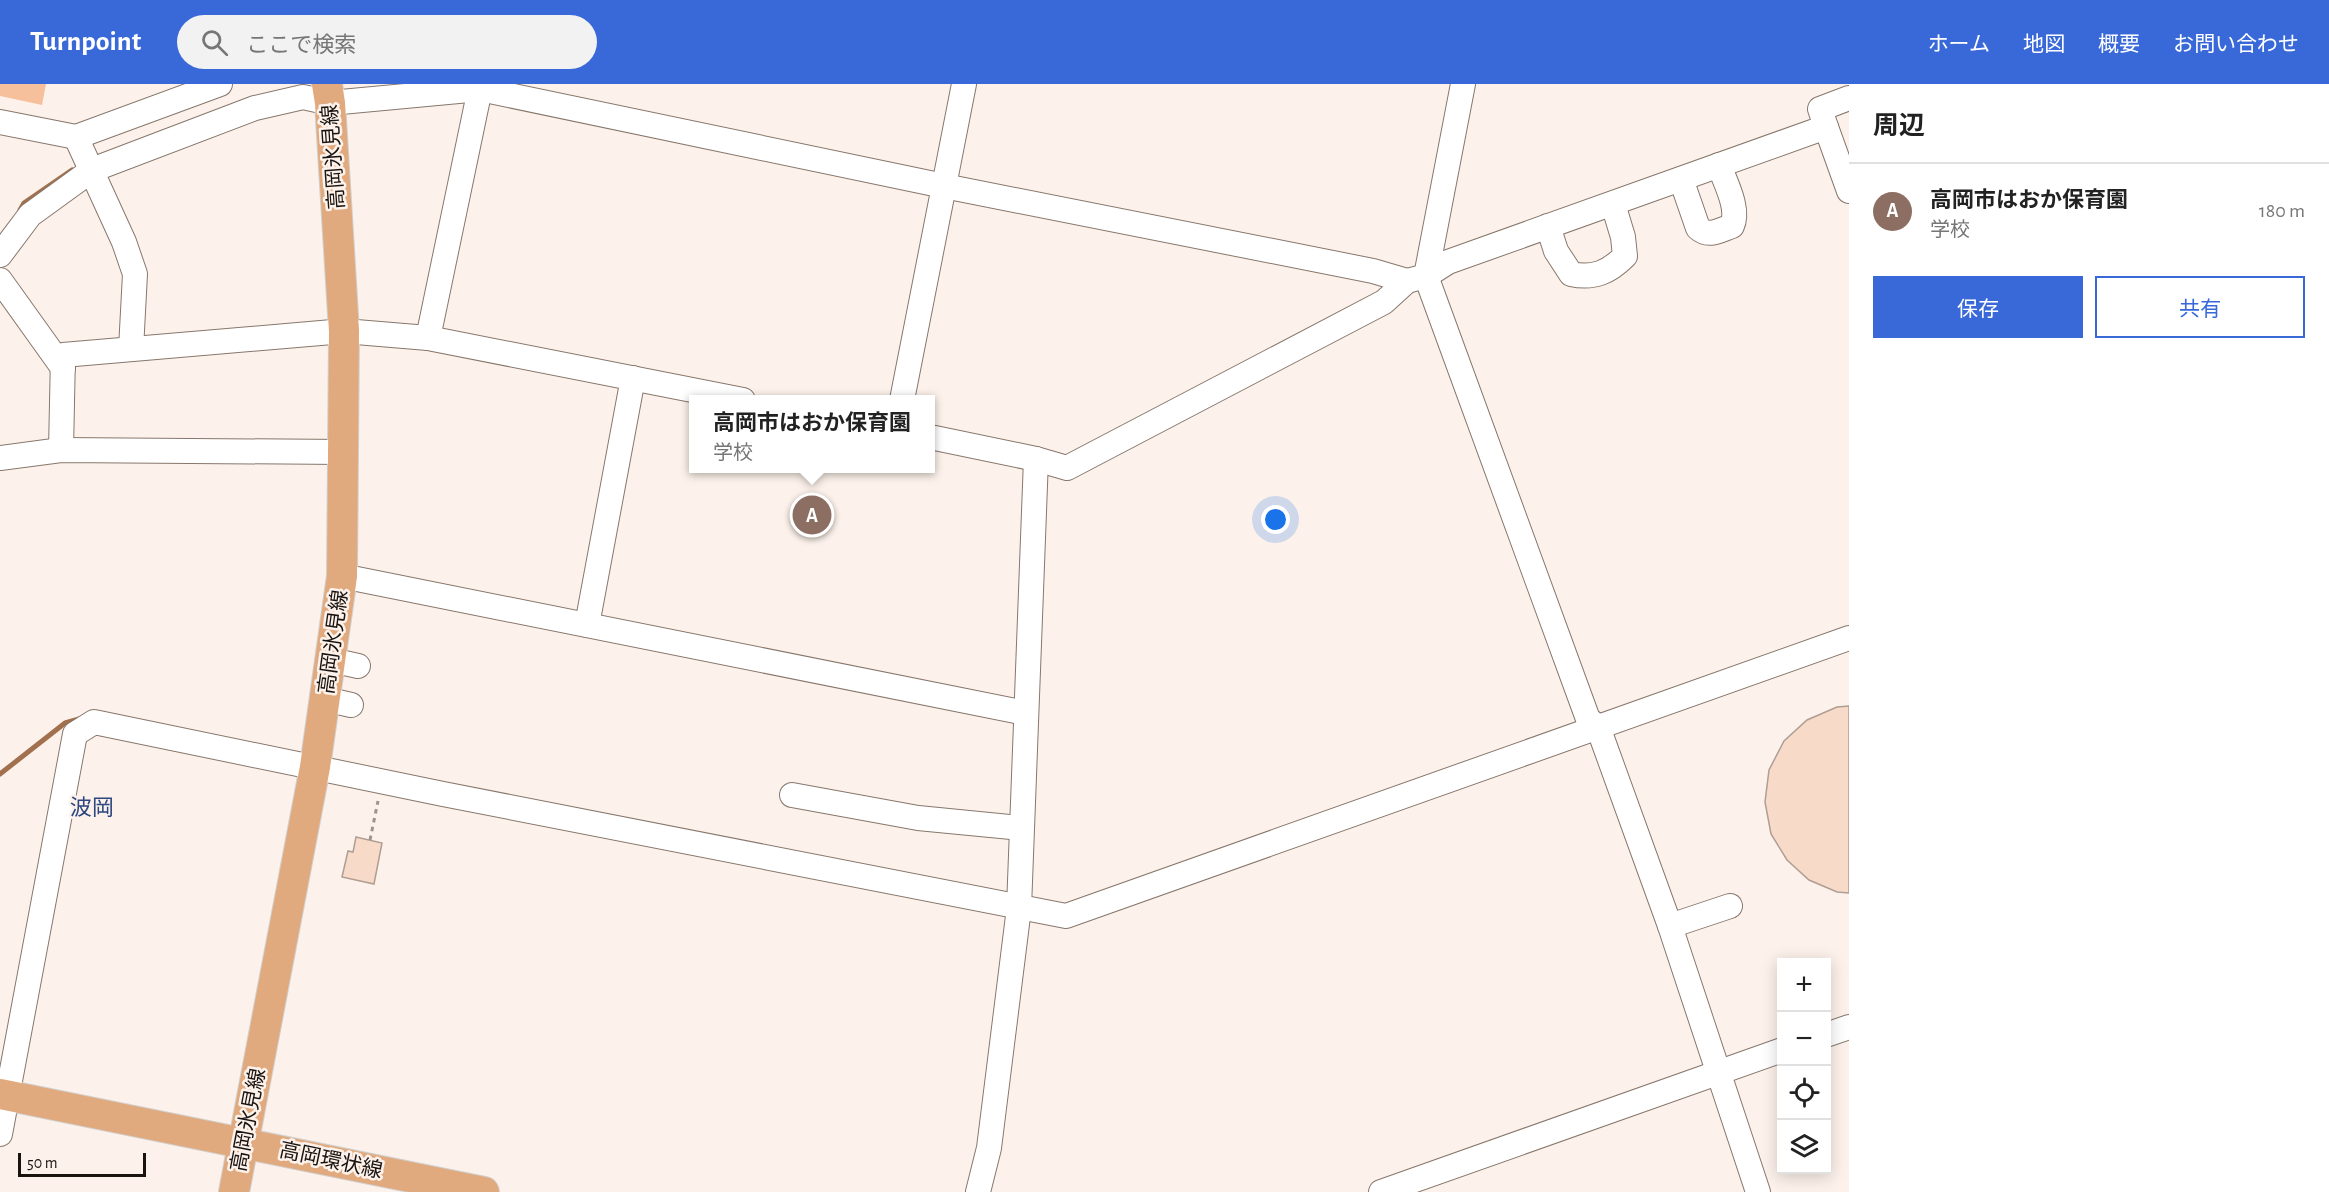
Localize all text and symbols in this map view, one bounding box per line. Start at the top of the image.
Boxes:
search box [177,15,597,69]
icon: search [198,26,231,59]
text: Turnpoint [30,28,141,56]
text: ここで検索 [246,34,356,56]
text: ホーム [1928,34,1990,55]
text: 地図 [2023,34,2065,55]
text: 概要 [2098,34,2140,55]
text: お問い合わせ [2173,34,2299,55]
street label: 高岡氷見線 [318,104,348,210]
text: 周辺 [1873,113,1925,139]
text: 高岡市はおか保育園 [1930,189,2128,211]
text: A [1887,201,1899,221]
text: 180 m [2259,201,2305,221]
text: 学校 [1930,220,1970,240]
button: 保存 [1873,276,2083,338]
button: 共有 [2095,276,2305,338]
popup [689,395,935,473]
text: 高岡市はおか保育園 [713,412,911,434]
text: 学校 [713,443,753,463]
pin: A [792,492,832,538]
your location [1261,505,1290,534]
street label: 高岡氷見線 [315,588,351,696]
district label: 波岡 [70,796,114,819]
map controls [1777,958,1831,1174]
button: + [1777,958,1831,1012]
button: − [1777,1012,1831,1066]
street label: 高岡氷見線 [227,1066,269,1174]
button: locate [1777,1066,1831,1120]
button: layers [1777,1120,1831,1174]
street label: 高岡環状線 [277,1138,385,1182]
scale bar [18,1150,146,1178]
text: 50 m [27,1155,58,1171]

